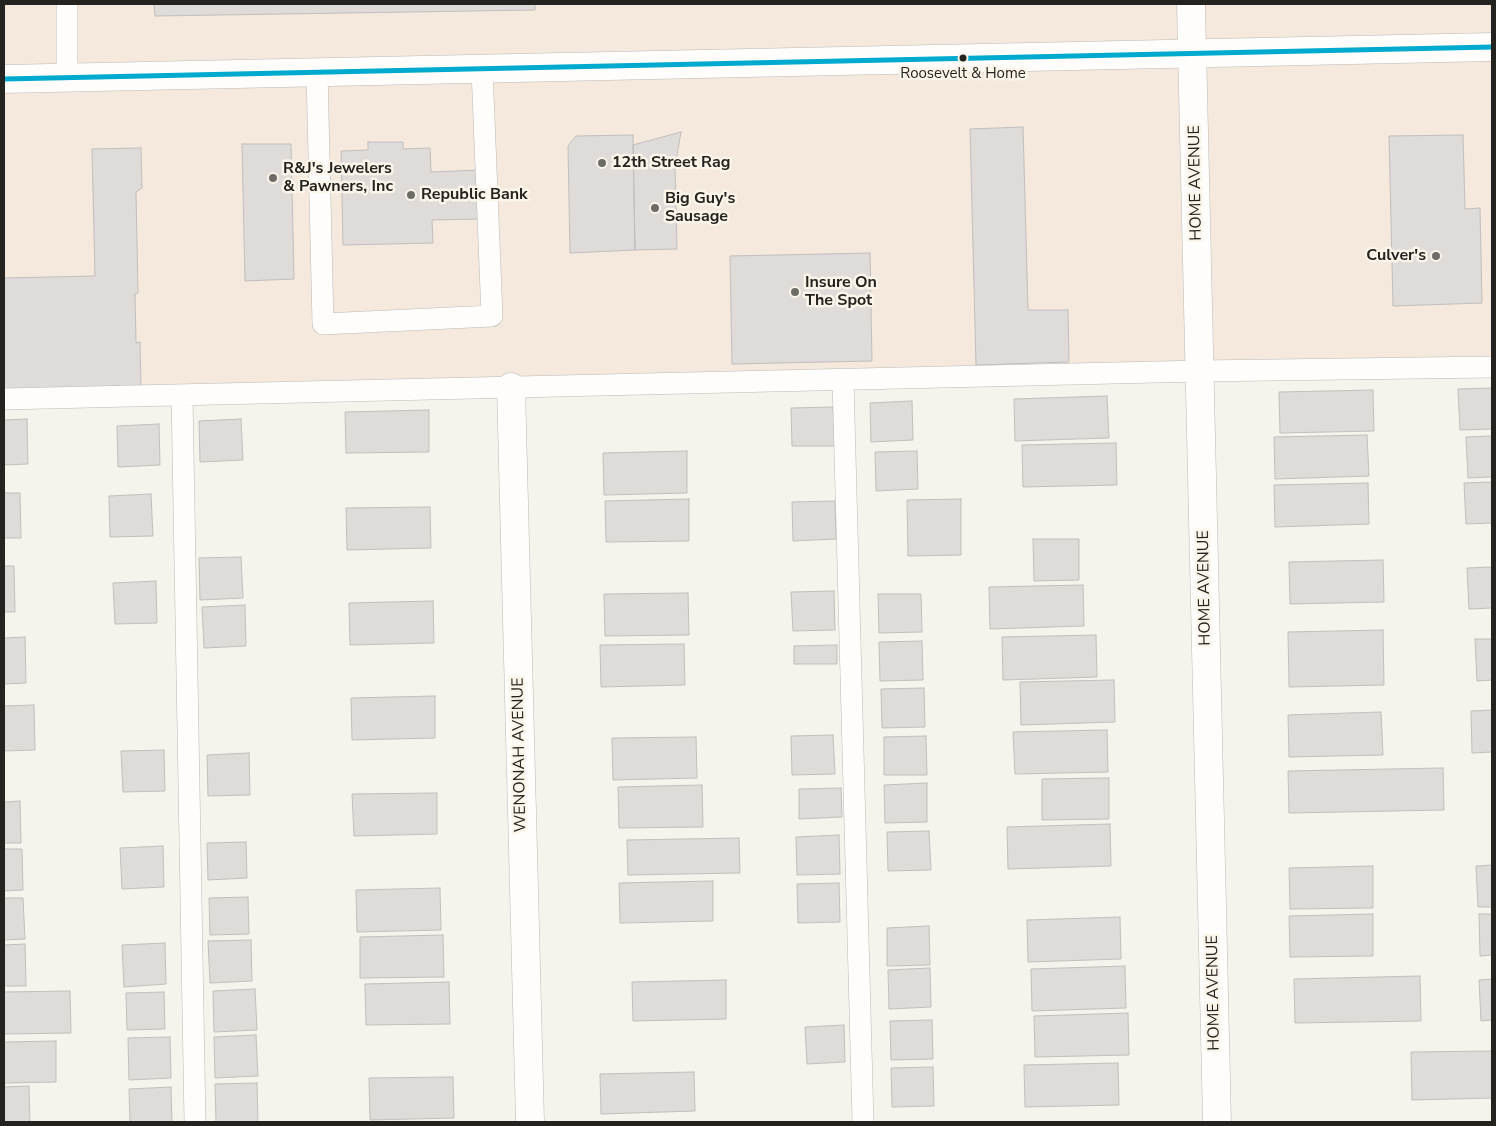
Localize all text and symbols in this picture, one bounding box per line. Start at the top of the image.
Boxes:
marker: Roosevelt & Home [958,53,968,63]
place label: Roosevelt & Home [900,65,1026,83]
street label: HOME AVENUE [1185,125,1207,241]
place label: 12th Street Rag [612,153,730,173]
marker: 12th Street Rag [596,157,608,169]
place label: R&J's Jewelers & Pawners, Inc [283,159,393,197]
marker: R&J's Jewelers & Pawners, Inc [267,172,279,184]
place label: Republic Bank [421,185,528,205]
marker: Republic Bank [405,189,417,201]
place label: Big Guy's Sausage [665,189,735,227]
marker: Big Guy's Sausage [649,202,661,214]
place label: Culver's [1366,246,1426,266]
marker: Culver's [1430,250,1442,262]
place label: Insure On The Spot [805,273,877,311]
marker: Insure On The Spot [789,286,801,298]
street label: HOME AVENUE [1194,530,1216,646]
street label: WENONAH AVENUE [509,677,531,833]
street label: HOME AVENUE [1203,935,1225,1051]

